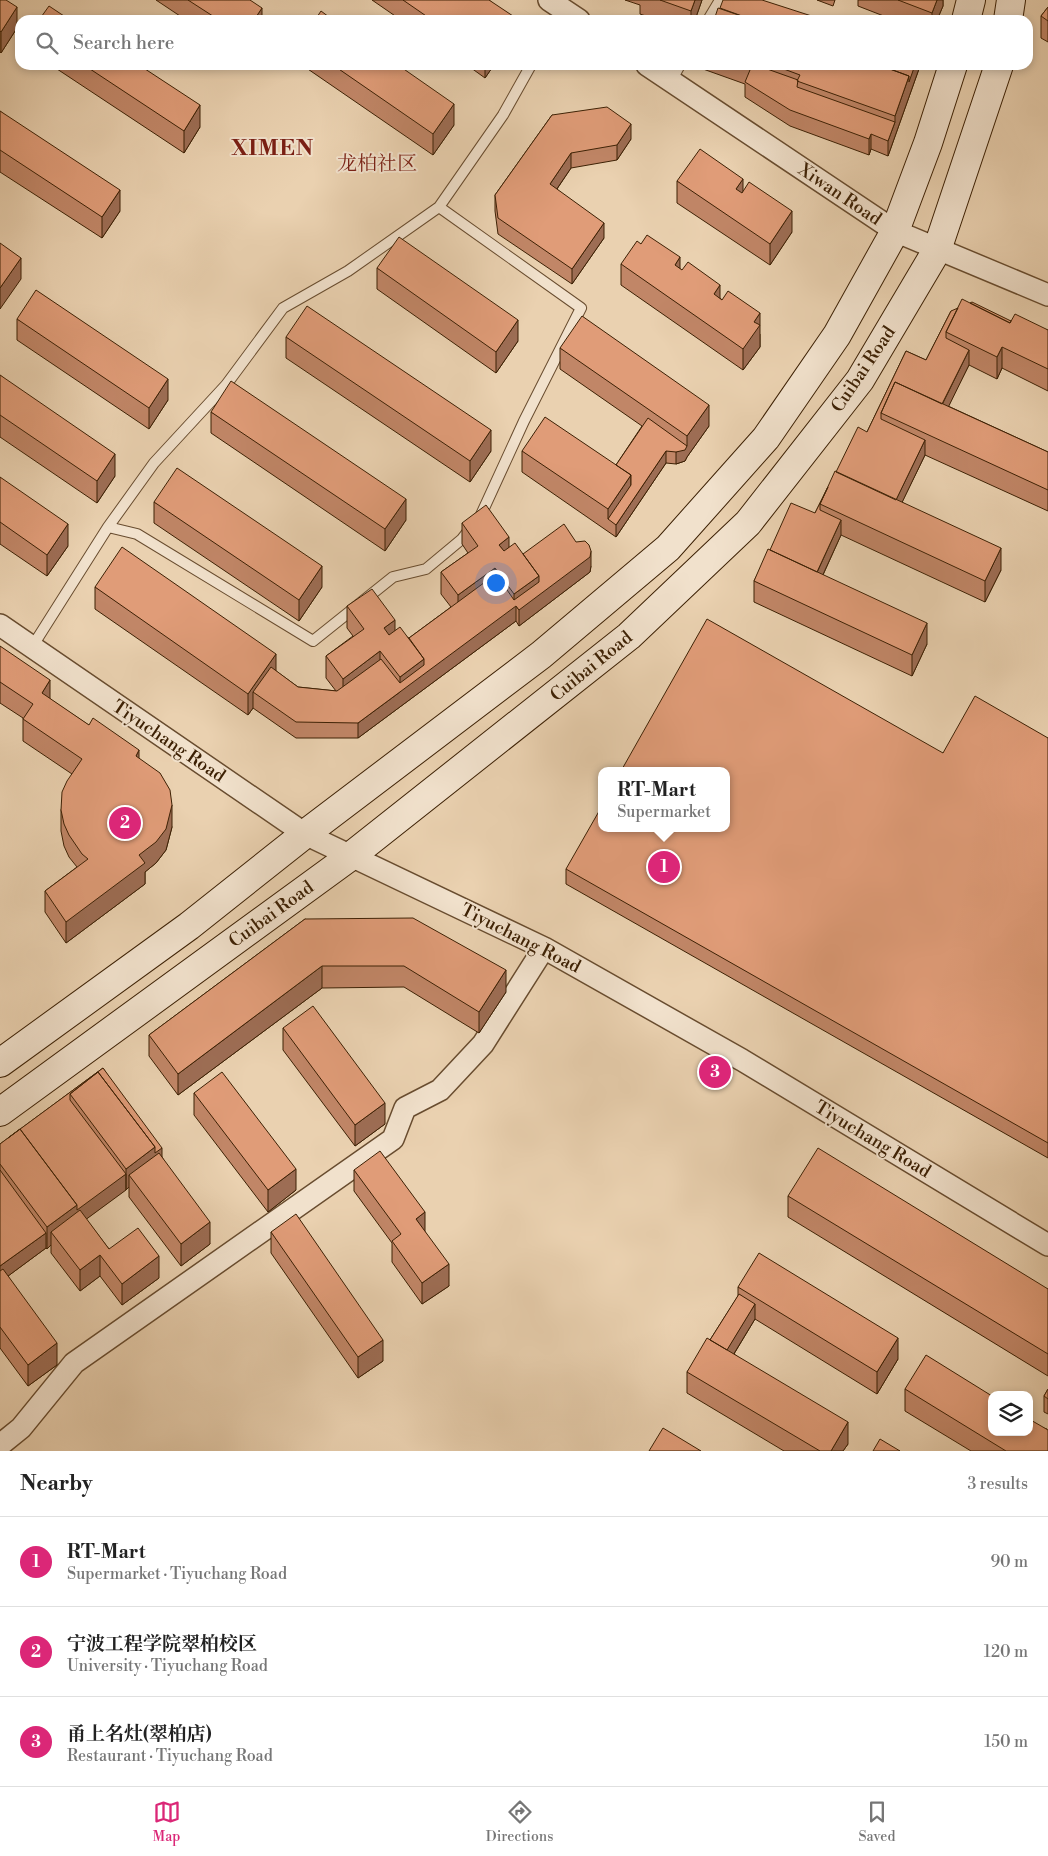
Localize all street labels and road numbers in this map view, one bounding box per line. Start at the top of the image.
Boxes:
street label: Xiwan Road [793,158,887,231]
street label: Cuibai Road [826,321,901,417]
street label: Cuibai Road [545,626,638,707]
street label: Tiyuchang Road [108,695,230,788]
street label: Cuibai Road [224,875,319,953]
street label: Tiyuchang Road [457,898,585,979]
street label: Tiyuchang Road [810,1096,936,1184]

